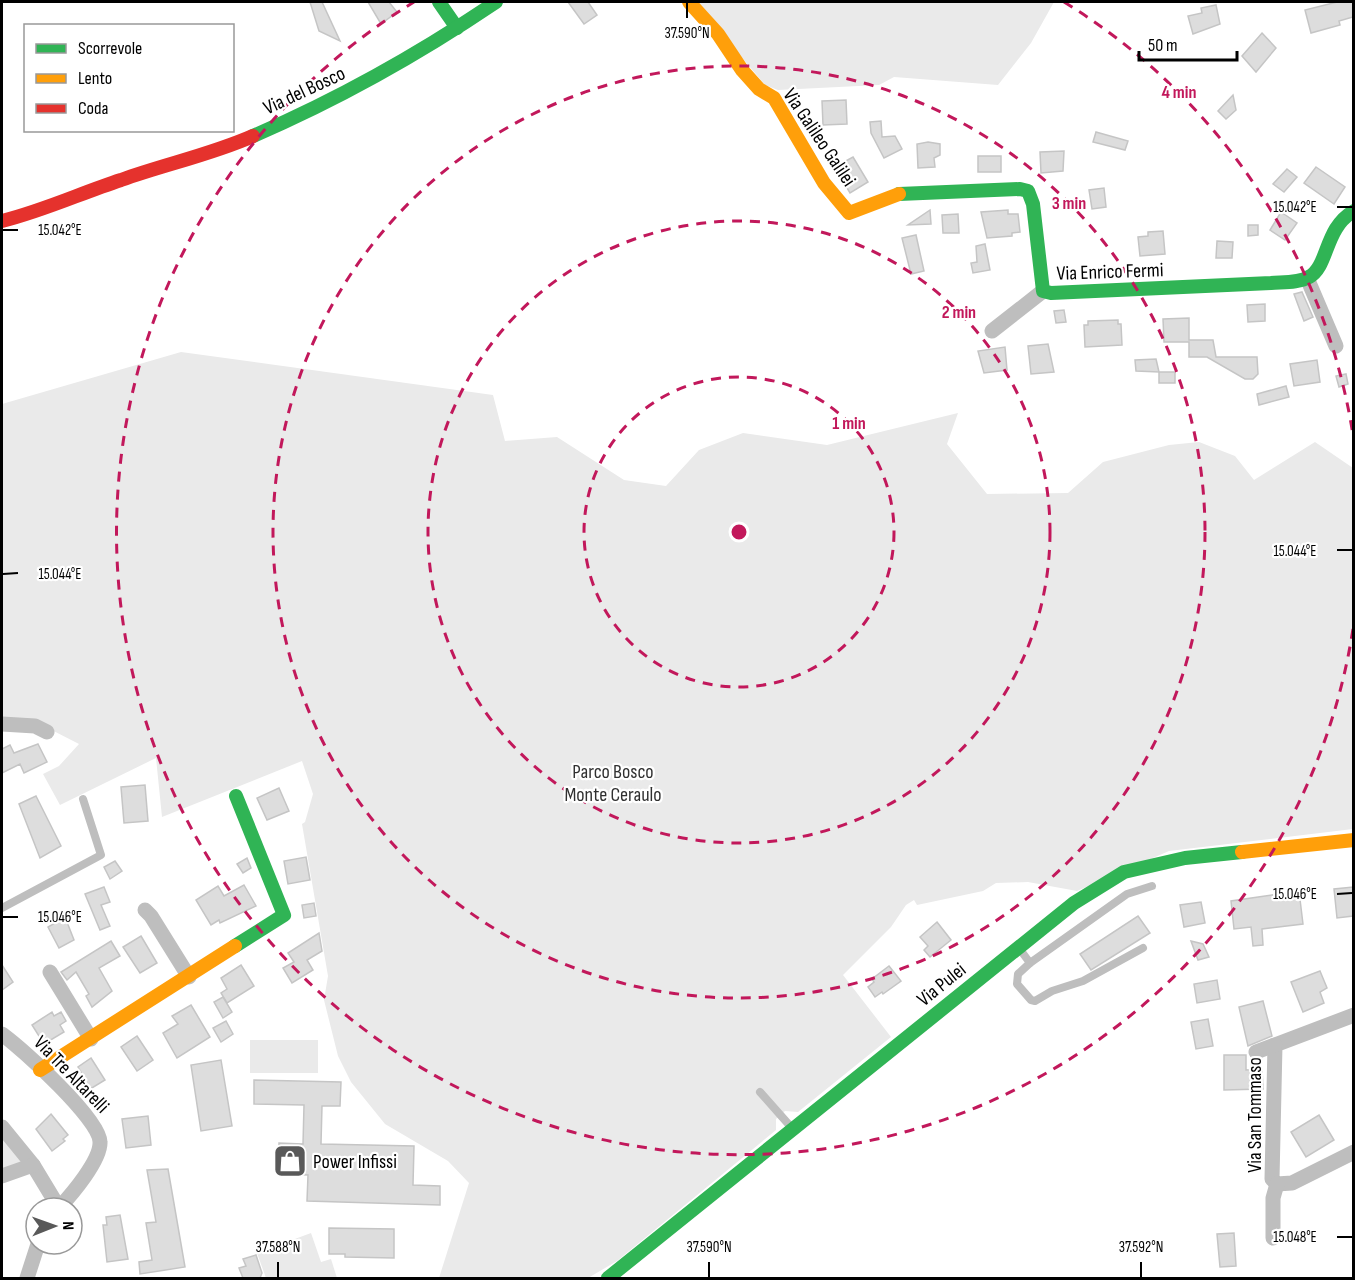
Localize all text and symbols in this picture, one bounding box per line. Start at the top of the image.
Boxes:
legend [24,24,234,132]
text: 37.590°N [664,24,710,43]
scale bar [1139,24,1236,62]
text: 50 m [1148,35,1178,56]
text: Scorrevole [78,38,142,59]
street label: Via del Bosco [260,62,349,120]
text: Lento [78,68,112,89]
text: 4 min [1162,82,1196,103]
street label: Via Galileo Galilei [778,84,861,191]
text: Coda [78,98,109,119]
text: 3 min [1052,193,1086,214]
text: 15.042°E [1273,198,1317,217]
text: 15.042°E [38,221,82,240]
street label: Via Enrico Fermi [1056,258,1164,286]
text: 2 min [942,302,976,323]
text: 1 min [832,413,866,434]
centre of rings [729,522,749,542]
text: 15.044°E [1274,542,1317,561]
text: 15.044°E [39,565,82,584]
park label: Parco Bosco Monte Ceraulo [564,760,662,807]
text: 15.046°E [1273,885,1317,904]
text: 15.046°E [38,908,82,927]
street label: Via Pulei [912,958,971,1012]
street label: Via Tre Altarelli [29,1031,114,1118]
street label: Via San Tommaso [1243,1057,1267,1173]
shop icon: Power Infissi [272,1143,308,1179]
place label: Power Infissi [313,1150,397,1174]
north arrow [24,1196,84,1256]
text: N [58,1221,77,1230]
text: 15.048°E [1273,1228,1317,1247]
text: 37.588°N [256,1238,300,1257]
text: 37.590°N [686,1238,732,1257]
text: 37.592°N [1119,1238,1163,1257]

